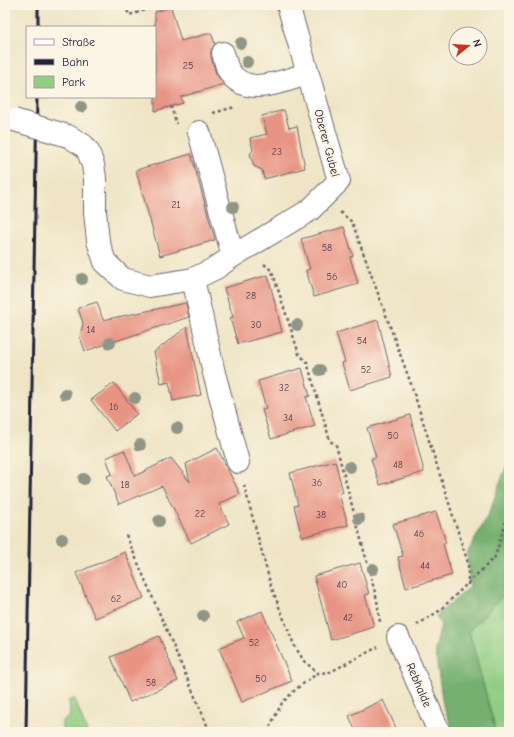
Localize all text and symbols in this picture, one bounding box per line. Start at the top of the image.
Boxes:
legend [26,26,156,98]
north arrow [448,26,488,66]
text: Straße [62,35,95,49]
text: N [470,38,484,48]
text: Bahn [62,55,89,69]
house number: 25 [183,60,193,72]
text: Park [62,75,85,89]
street label: Oberer Gubel [311,108,343,178]
house number: 23 [272,146,282,158]
house number: 21 [171,199,181,211]
house number: 58 [322,242,332,254]
house number: 56 [327,271,337,283]
house number: 28 [246,290,256,302]
house number: 30 [250,319,262,331]
house number: 14 [87,324,96,336]
house number: 54 [357,335,367,347]
house number: 52 [361,364,371,376]
house number: 32 [279,382,289,394]
house number: 16 [109,401,119,413]
house number: 34 [283,412,293,424]
house number: 50 [387,430,399,442]
house number: 48 [393,459,403,471]
house number: 36 [312,477,322,489]
house number: 18 [120,479,130,491]
house number: 22 [195,508,205,520]
house number: 38 [316,509,326,521]
house number: 46 [414,528,424,540]
house number: 44 [420,560,430,572]
house number: 40 [337,579,347,591]
house number: 62 [111,593,121,605]
house number: 42 [343,612,353,624]
house number: 52 [249,637,259,649]
street label: Rebhalde [403,661,435,709]
house number: 50 [255,673,267,685]
house number: 58 [146,677,156,689]

